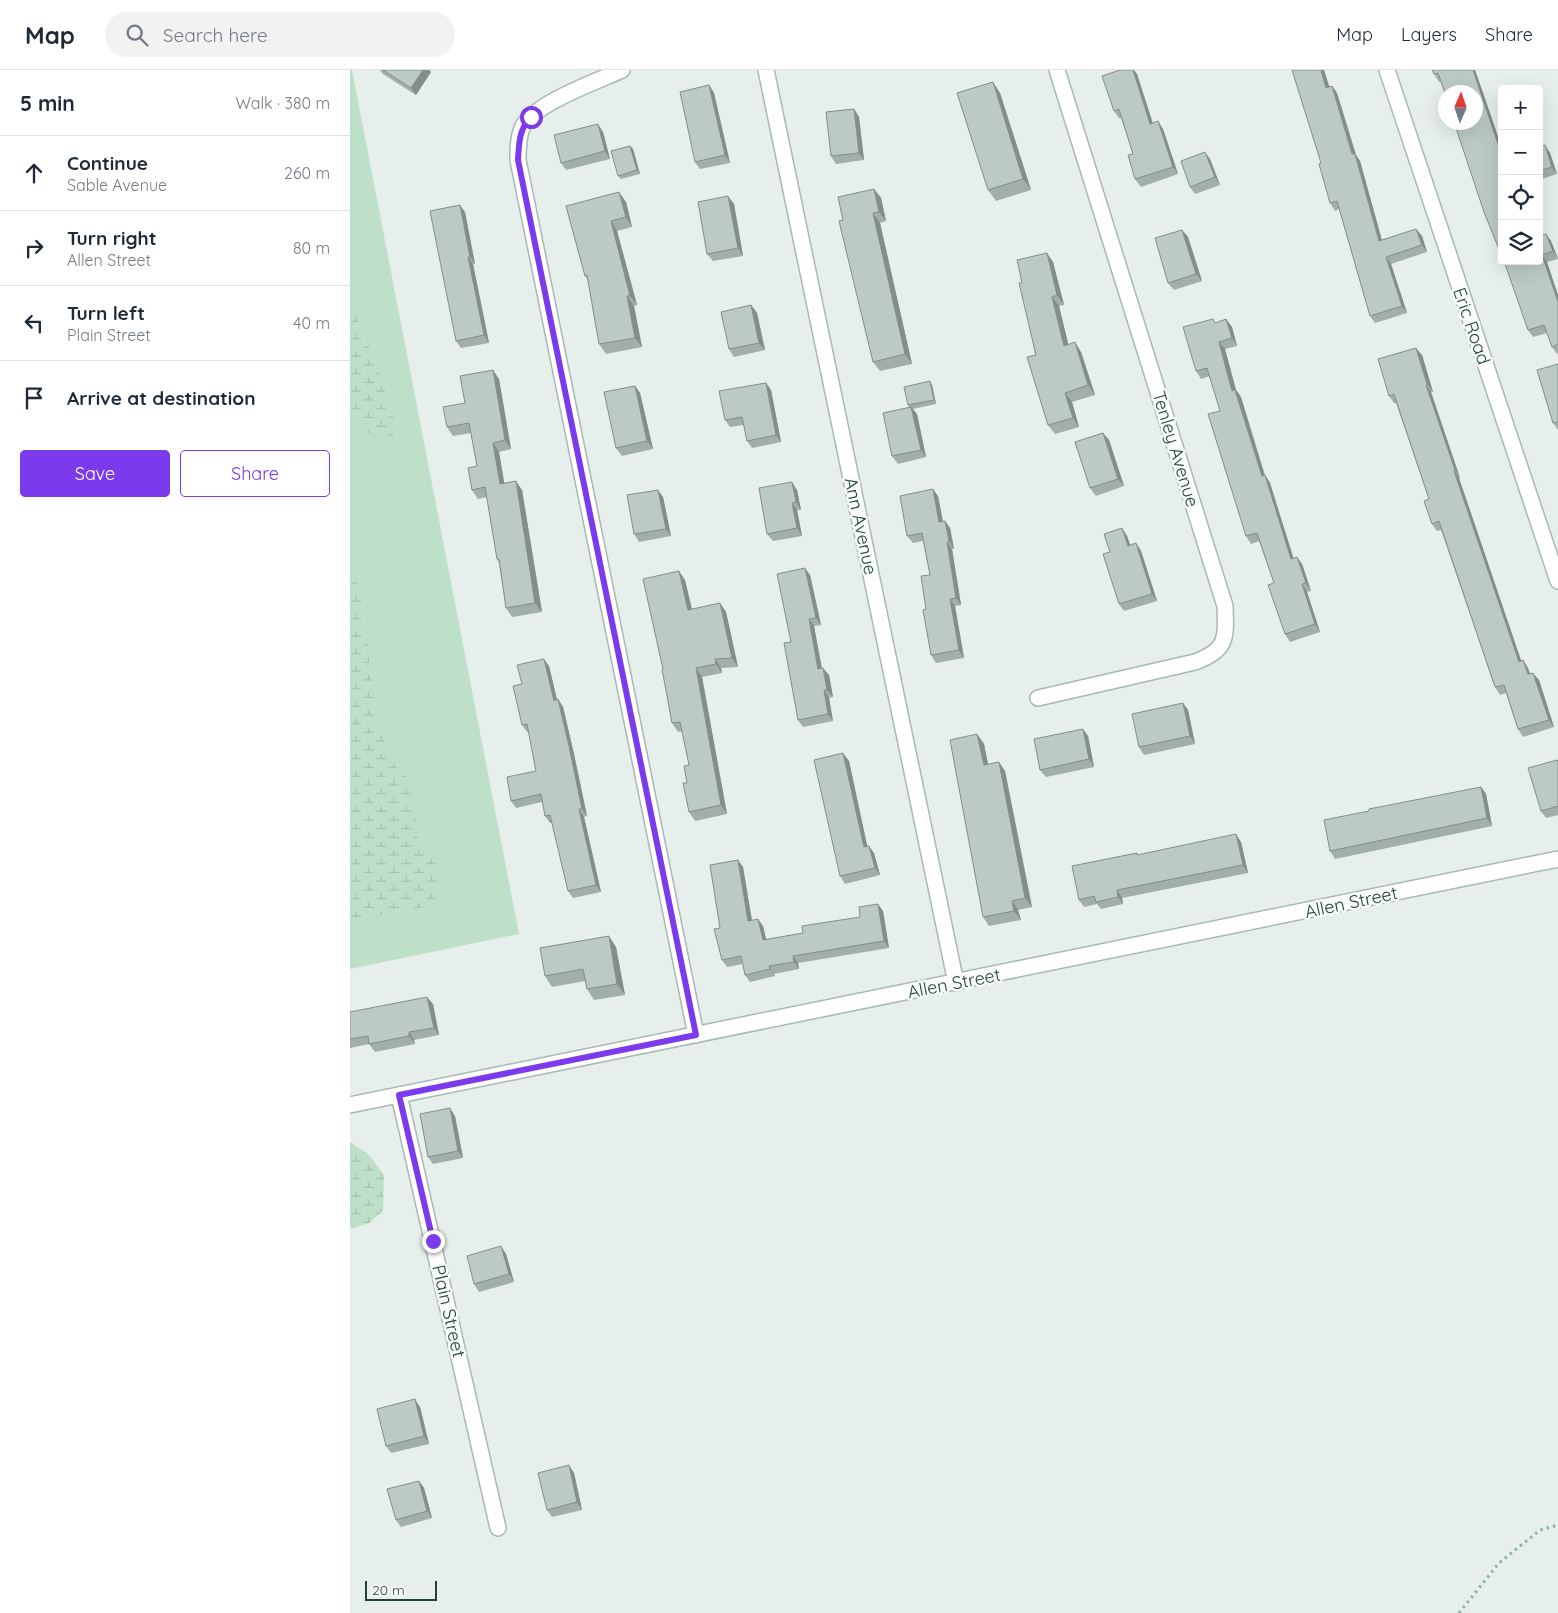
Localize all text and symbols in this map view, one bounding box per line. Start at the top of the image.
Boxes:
search box [105,12,455,57]
text: Map [25,20,75,50]
icon: search [123,21,151,49]
text: Search here [163,23,268,47]
text: Map [1336,23,1373,46]
text: Layers [1401,23,1457,46]
text: Share [1485,23,1533,46]
north arrow [1438,85,1483,130]
map controls [1498,85,1543,265]
button: + [1498,85,1543,130]
text: 5 min [20,90,75,116]
text: Walk · 380 m [235,93,330,113]
route start [520,106,543,129]
button: − [1498,130,1543,175]
text: Continue [67,151,148,175]
icon: ahead [20,159,48,187]
text: 260 m [284,163,330,183]
text: Sable Avenue [67,175,167,195]
button: locate [1498,175,1543,220]
button: layers [1498,220,1543,265]
text: Turn right [67,226,156,250]
icon: right [20,234,48,262]
text: 80 m [293,238,330,258]
text: Allen Street [67,250,151,270]
street label: Eric Road [1448,284,1496,368]
text: Turn left [67,301,145,325]
icon: left [20,309,48,337]
text: 40 m [293,313,330,333]
text: Plain Street [67,325,151,345]
icon: arrive [20,384,48,412]
text: Arrive at destination [67,386,256,410]
street label: Tenley Avenue [1147,388,1205,510]
button: Save [20,450,170,497]
button: Share [180,450,330,497]
street label: Ann Avenue [839,475,883,577]
street label: Allen Street [1302,881,1400,923]
street label: Allen Street [905,963,1003,1003]
route end [422,1230,445,1253]
street label: Plain Street [427,1263,471,1359]
scale bar [365,1578,438,1601]
text: 20 m [372,1581,405,1599]

